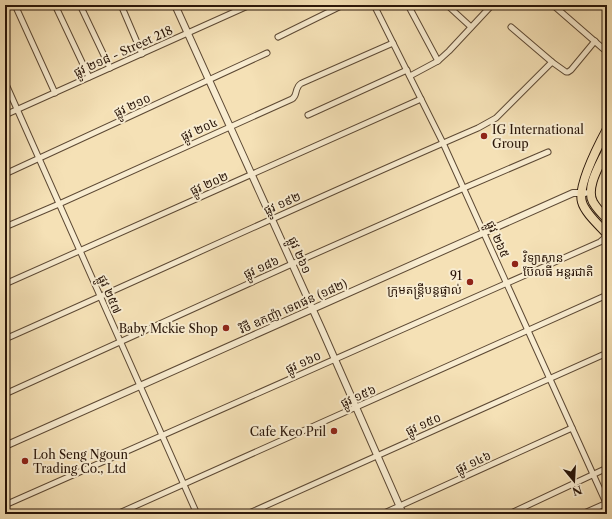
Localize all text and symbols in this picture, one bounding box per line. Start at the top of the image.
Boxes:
street label: ផ្លូវ ២១៨ - Street 218 [71,22,176,83]
street label: ផ្លូវ ២១០ [111,90,154,123]
street label: ផ្លូវ ២០៤ [178,114,221,147]
place label: IG International Group [492,122,584,151]
marker: IG International Group [479,131,489,141]
street label: ផ្លូវ ២០២ [187,168,232,201]
street label: ផ្លូវ ១៩២ [261,188,304,221]
street label: ផ្លូវ ២៦៥ [480,218,513,261]
street label: ផ្លូវ ២៦១ [282,234,315,277]
place label: វិទ្យាស្ថាន ប៊ែលធី អន្ដរជាតិ [523,250,593,279]
street label: ផ្លូវ ១៨៦ [241,253,283,285]
marker: វិទ្យាស្ថាន ប៊ែលធី អន្ដរជាតិ [510,259,520,269]
place label: 91 ក្រុមតន្រ្តីបន្តផ្ទាល់ [387,268,462,300]
street label: ផ្លូវ ២៥៧ [92,272,125,317]
street label: វិថី ឧកញ៉ា ទេពផន (១៨២) [237,275,350,337]
marker: 91 ក្រុមតន្រ្តីបន្តផ្ទាល់ [465,277,475,287]
place label: Baby Mckie Shop [119,321,218,336]
marker: Baby Mckie Shop [221,323,231,333]
street label: ផ្លូវ ១៦០ [283,348,325,380]
street label: ផ្លូវ ១៥៦ [338,382,380,414]
street label: ផ្លូវ ១៥០ [403,410,445,442]
place label: Cafe Keo Pril [250,424,326,439]
marker: Cafe Keo Pril [329,426,339,436]
place label: Loh Seng Ngoun Trading Co., Ltd [33,447,129,476]
street label: ផ្លូវ ១៤៦ [453,448,495,480]
marker: Loh Seng Ngoun Trading Co., Ltd [20,456,30,466]
north arrow [554,461,594,501]
text: N [570,482,584,499]

